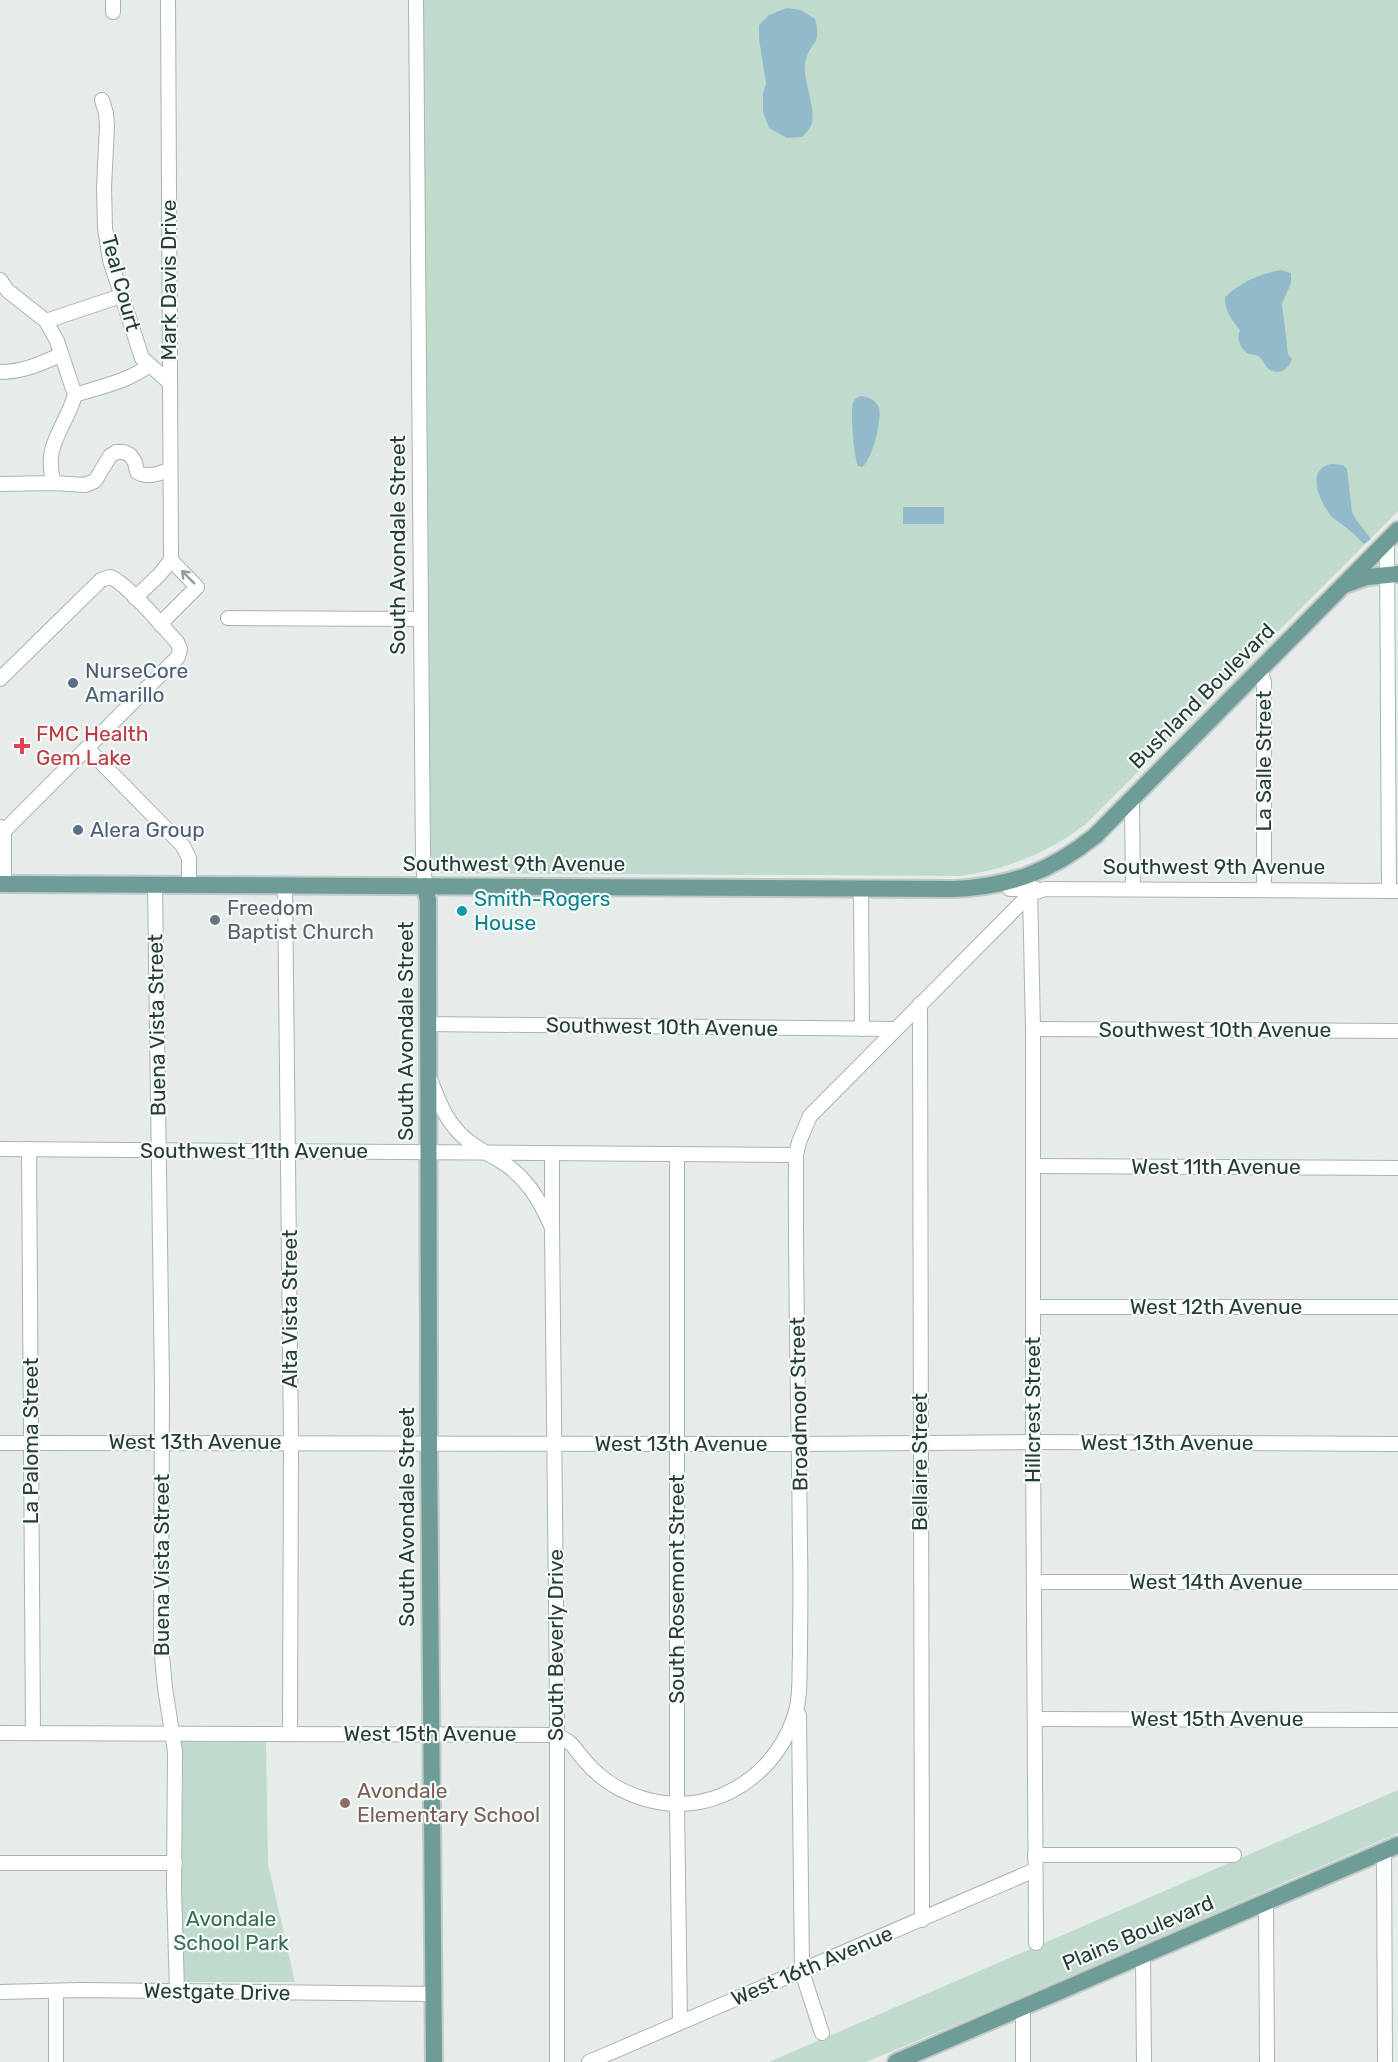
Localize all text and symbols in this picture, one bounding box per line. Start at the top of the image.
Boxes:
street label: Mark Davis Drive [156,200,181,360]
street label: Teal Court [97,232,146,334]
street label: South Avondale Street [385,435,410,655]
one-way arrow [181,570,195,585]
street label: Bushland Boulevard [1124,618,1280,774]
place label: NurseCore Amarillo [85,658,188,707]
marker: NurseCore Amarillo [66,676,80,690]
street label: La Salle Street [1251,690,1276,832]
place label: FMC Health Gem Lake [36,721,149,770]
marker: FMC Health Gem Lake [13,737,31,755]
place label: Alera Group [90,817,205,842]
marker: Alera Group [71,823,85,837]
street label: Southwest 9th Avenue [403,851,625,876]
street label: Southwest 9th Avenue [1103,854,1325,879]
place label: Smith-Rogers House [474,886,611,935]
place label: Freedom Baptist Church [227,895,374,944]
marker: Smith-Rogers House [455,904,469,918]
marker: Freedom Baptist Church [208,913,222,927]
street label: South Avondale Street [393,921,418,1141]
street label: Buena Vista Street [142,934,171,1116]
street label: Southwest 10th Avenue [546,1012,778,1041]
street label: Southwest 10th Avenue [1099,1017,1331,1042]
street label: Southwest 11th Avenue [140,1138,368,1163]
street label: West 11th Avenue [1131,1154,1301,1179]
street label: Alta Vista Street [277,1230,302,1388]
street label: West 12th Avenue [1130,1294,1302,1319]
street label: Broadmoor Street [784,1317,813,1491]
street label: Hillcrest Street [1020,1337,1045,1483]
street label: La Paloma Street [18,1358,43,1524]
street label: Bellaire Street [907,1393,932,1531]
street label: South Avondale Street [394,1407,419,1627]
street label: West 13th Avenue [109,1429,281,1454]
street label: West 13th Avenue [1081,1430,1253,1455]
street label: West 13th Avenue [595,1431,767,1456]
street label: Buena Vista Street [149,1474,174,1656]
street label: South Rosemont Street [664,1474,689,1704]
street label: South Beverly Drive [543,1549,568,1741]
street label: West 14th Avenue [1129,1569,1303,1594]
street label: West 15th Avenue [1131,1706,1303,1731]
street label: West 15th Avenue [344,1721,516,1746]
place label: Avondale Elementary School [357,1778,540,1827]
marker: Avondale Elementary School [338,1796,352,1810]
street label: Plains Boulevard [1058,1889,1217,1976]
park label: Avondale School Park [173,1906,289,1955]
street label: West 16th Avenue [727,1920,896,2011]
street label: Westgate Drive [143,1978,291,2005]

